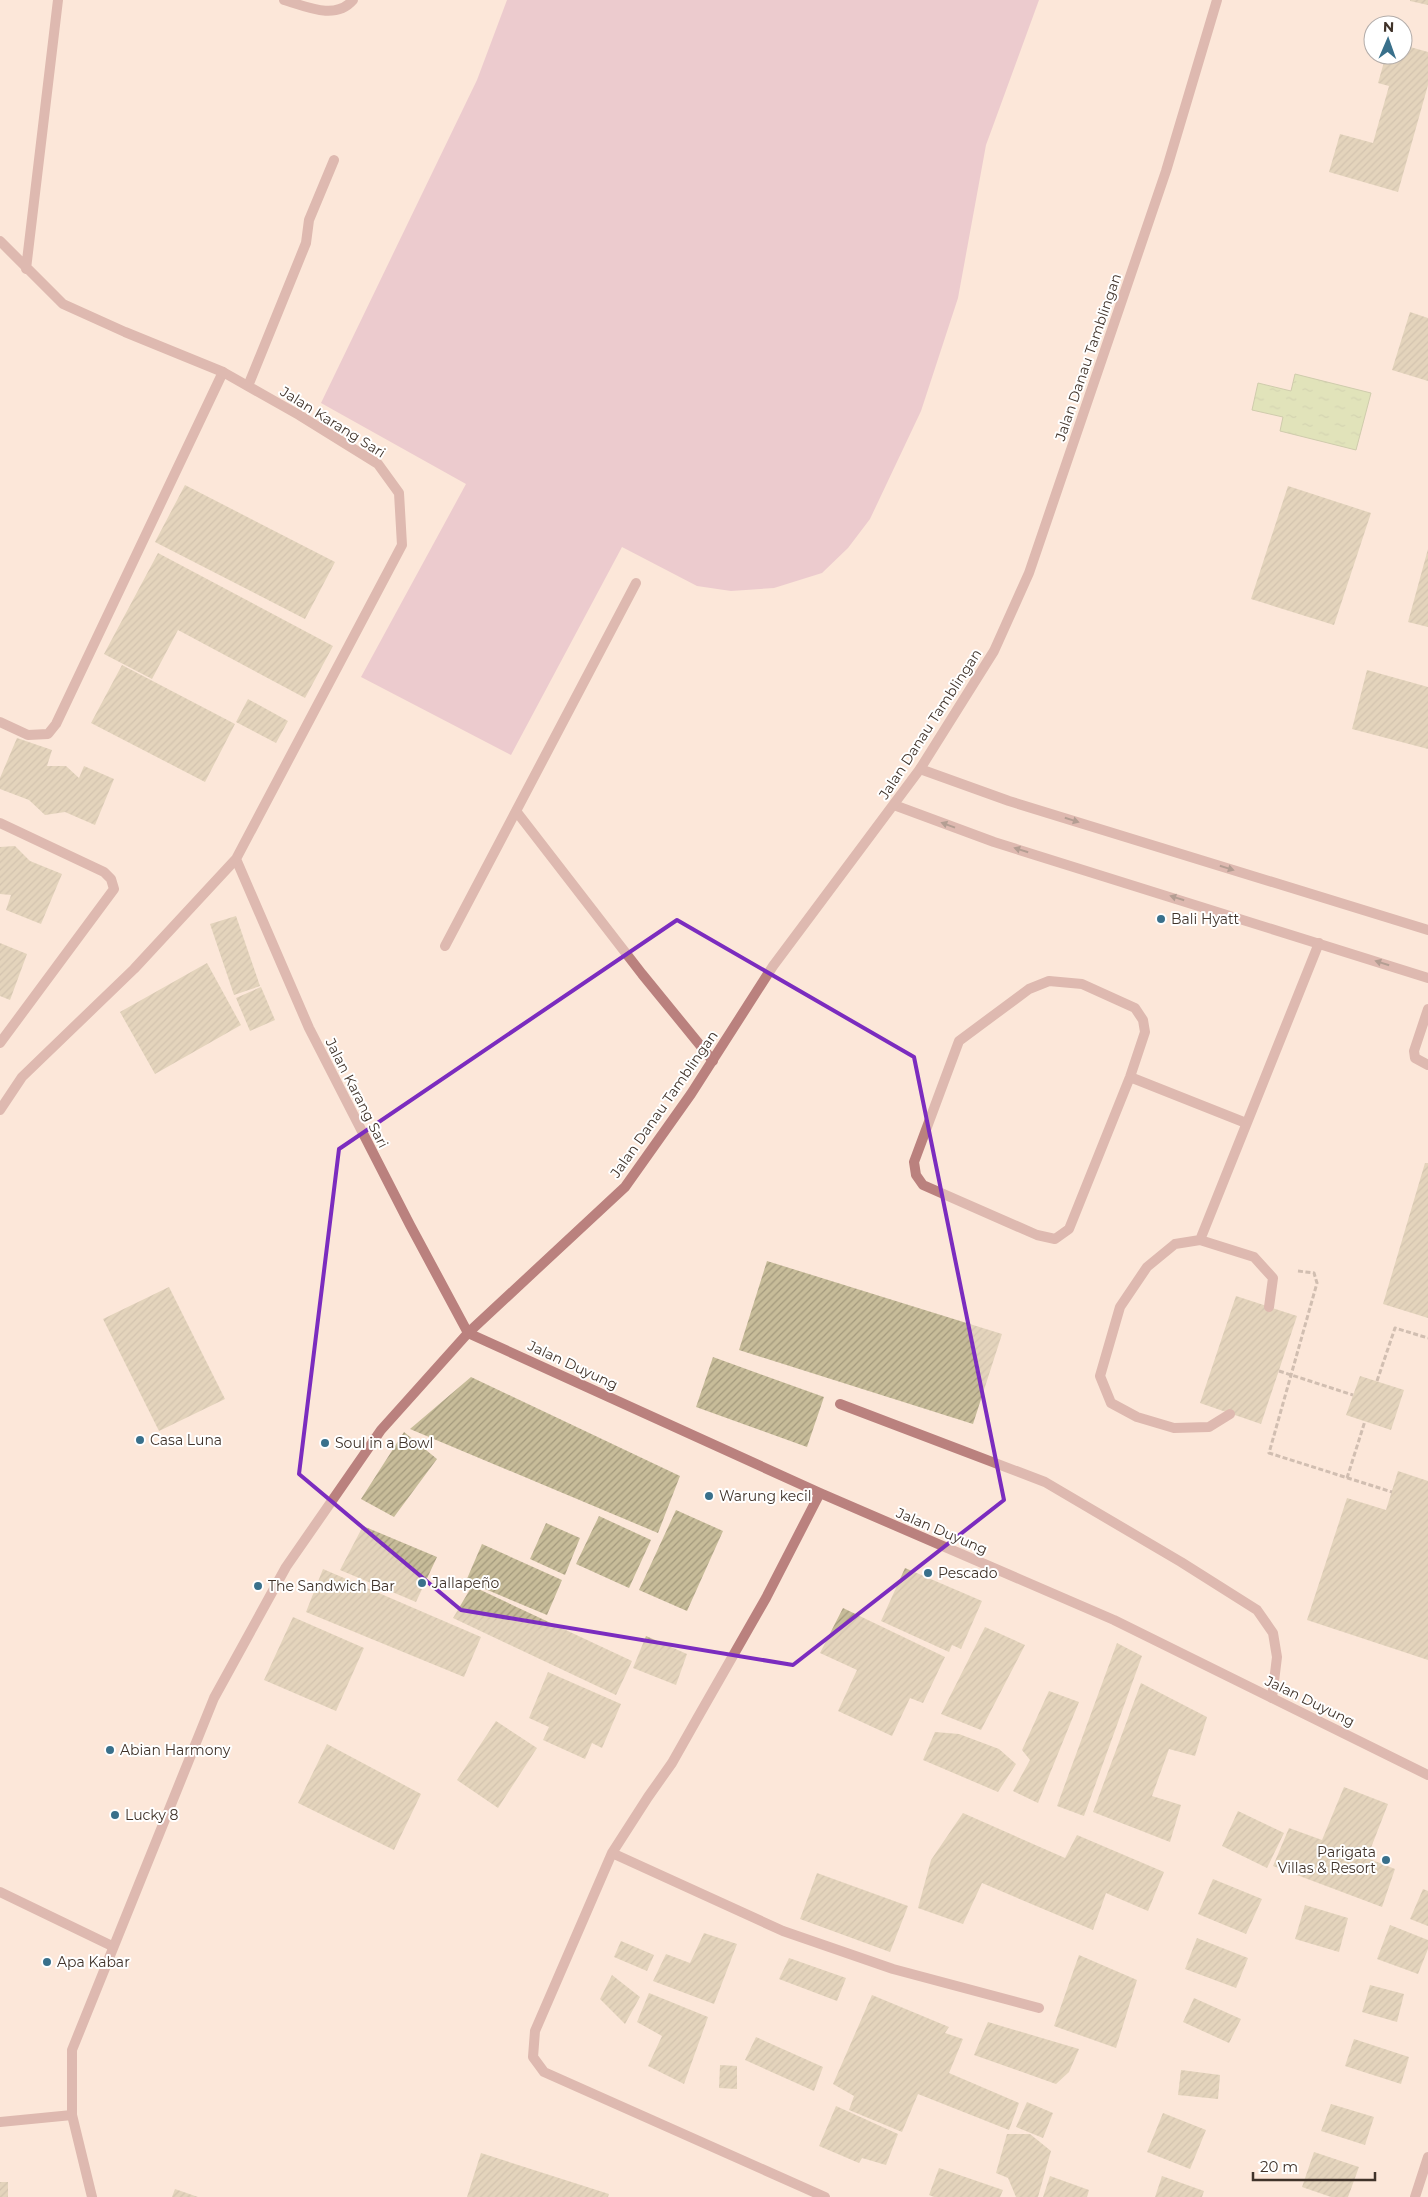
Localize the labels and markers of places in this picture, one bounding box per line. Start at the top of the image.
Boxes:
place label: Bali Hyatt [1171,910,1239,928]
marker: Bali Hyatt [1155,913,1167,925]
place label: Casa Luna [150,1431,222,1449]
marker: Casa Luna [134,1434,146,1446]
place label: Soul in a Bowl [335,1434,433,1452]
marker: Soul in a Bowl [319,1437,331,1449]
place label: Warung kecil [719,1487,812,1505]
marker: Warung kecil [703,1490,715,1502]
place label: Pescado [938,1564,998,1582]
marker: Pescado [922,1567,934,1579]
place label: Jallapeño [431,1574,499,1592]
place label: The Sandwich Bar [268,1577,395,1595]
marker: Jallapeño [416,1577,428,1589]
marker: The Sandwich Bar [252,1580,264,1592]
place label: Abian Harmony [120,1741,231,1759]
marker: Abian Harmony [104,1744,116,1756]
place label: Lucky 8 [125,1806,179,1824]
marker: Lucky 8 [109,1809,121,1821]
place label: Parigata Villas & Resort [1278,1843,1376,1877]
marker: Parigata Villas & Resort [1380,1854,1392,1866]
place label: Apa Kabar [57,1953,130,1971]
marker: Apa Kabar [41,1956,53,1968]

